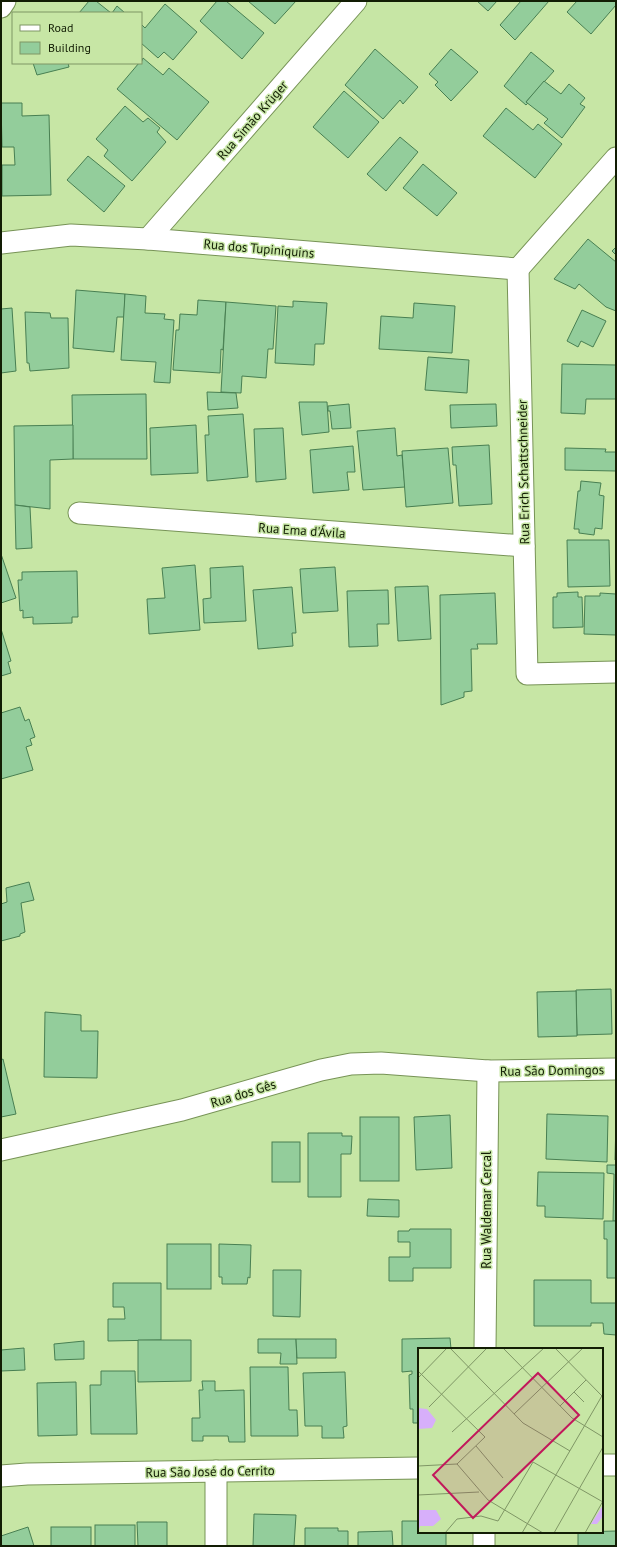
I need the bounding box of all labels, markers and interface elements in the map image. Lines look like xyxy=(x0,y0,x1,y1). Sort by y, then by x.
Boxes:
legend xyxy=(12,12,142,64)
text: Road xyxy=(48,20,73,35)
text: Building xyxy=(48,40,91,55)
street label: Rua Simão Krüger xyxy=(213,77,292,163)
street label: Rua dos Tupiniquins xyxy=(203,235,315,262)
street label: Rua Erich Schattschneider xyxy=(514,399,533,544)
street label: Rua Ema d'Ávila xyxy=(258,519,346,542)
street label: Rua São Domingos xyxy=(500,1061,604,1080)
street label: Rua dos Gês xyxy=(208,1075,278,1111)
street label: Rua Waldemar Cercal xyxy=(478,1151,495,1269)
inset map xyxy=(418,1348,603,1533)
street label: Rua São José do Cerrito xyxy=(145,1462,275,1481)

